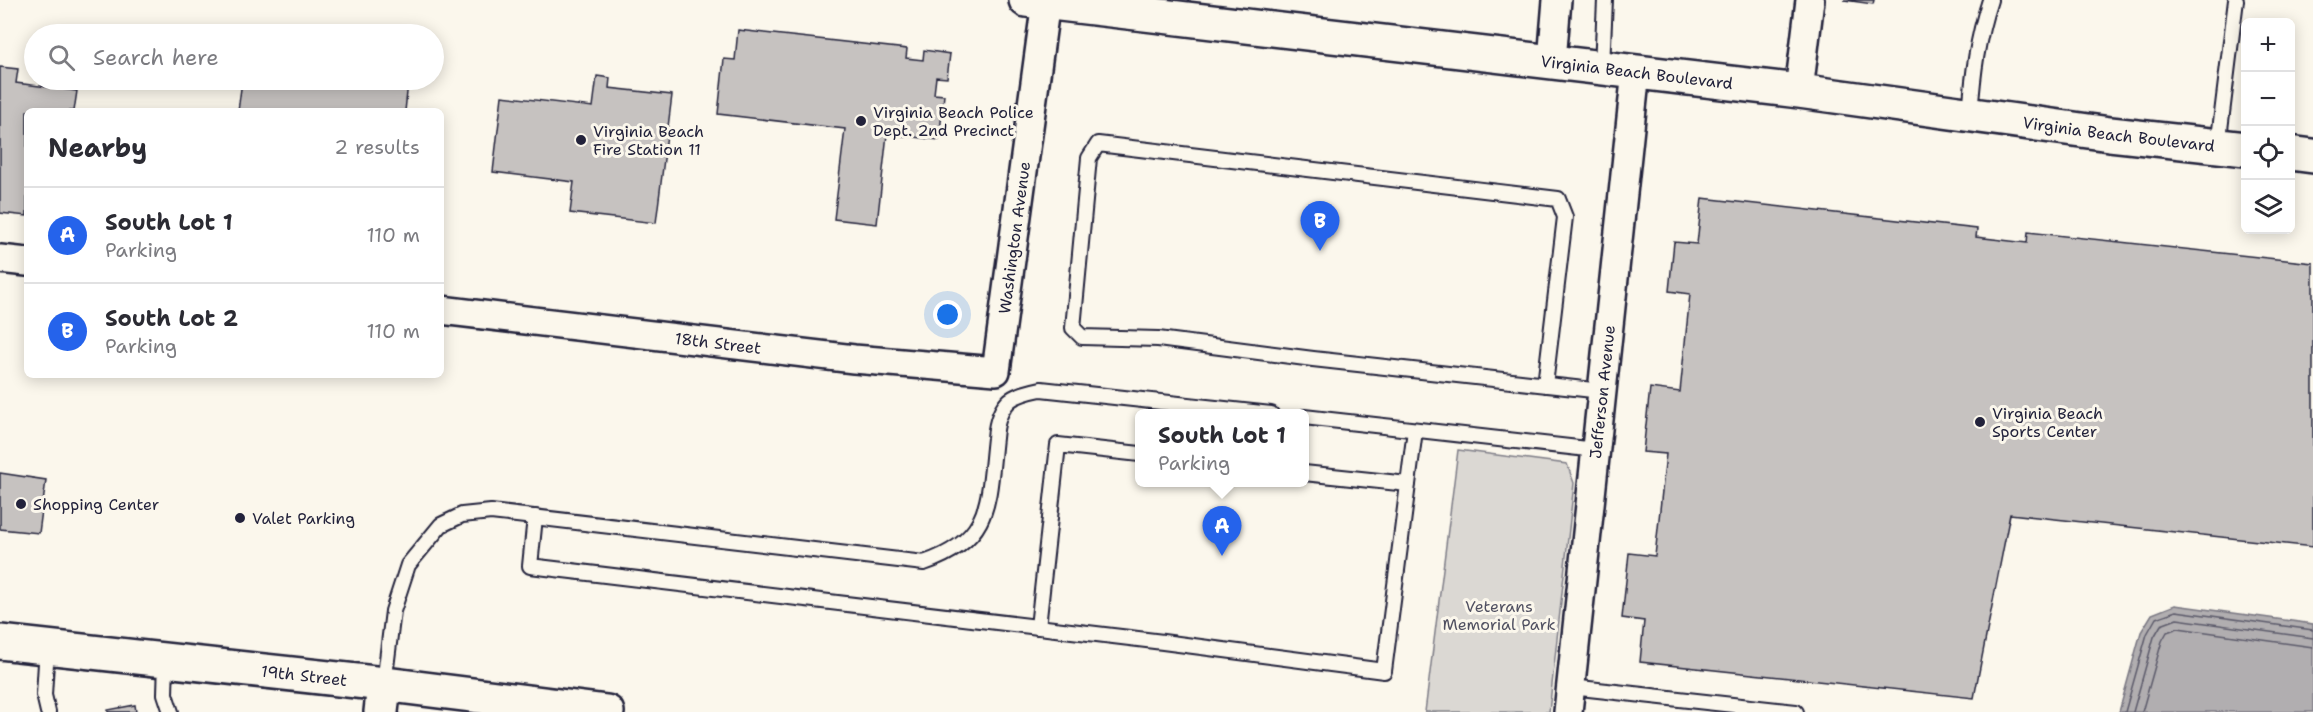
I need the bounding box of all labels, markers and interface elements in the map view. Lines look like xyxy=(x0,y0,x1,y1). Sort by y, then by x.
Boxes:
map controls xyxy=(2241,18,2295,234)
button: + xyxy=(2241,18,2295,72)
search box xyxy=(24,24,444,90)
icon: search xyxy=(45,41,78,74)
text: Search here xyxy=(93,43,219,72)
street label: Virginia Beach Boulevard xyxy=(1539,51,1734,94)
button: − xyxy=(2241,72,2295,126)
place label: Virginia Beach Police Dept. 2nd Precinct xyxy=(873,102,1034,141)
street label: Virginia Beach Boulevard xyxy=(2021,112,2216,156)
marker: Virginia Beach Police Dept. 2nd Precinct xyxy=(854,114,868,128)
place label: Virginia Beach Fire Station 11 xyxy=(593,121,704,160)
button: locate xyxy=(2241,126,2295,180)
text: Nearby xyxy=(48,130,147,165)
marker: Virginia Beach Fire Station 11 xyxy=(574,133,588,147)
text: 2 results xyxy=(334,134,420,160)
street label: Washington Avenue xyxy=(994,160,1035,315)
button: layers xyxy=(2241,180,2295,234)
pin: B xyxy=(1300,202,1340,251)
text: South Lot 1 xyxy=(105,208,233,237)
text: A xyxy=(60,222,75,248)
text: 110 m xyxy=(366,222,420,248)
text: Parking xyxy=(105,237,177,263)
your location xyxy=(933,300,962,329)
text: South Lot 2 xyxy=(105,304,238,333)
text: B xyxy=(61,318,74,344)
text: 110 m xyxy=(366,318,420,344)
street label: Jefferson Avenue xyxy=(1585,324,1620,460)
street label: 18th Street xyxy=(674,328,762,359)
text: Parking xyxy=(105,333,177,359)
place label: Virginia Beach Sports Center xyxy=(1992,403,2103,442)
popup xyxy=(1135,409,1309,487)
marker: Virginia Beach Sports Center xyxy=(1973,415,1987,429)
text: South Lot 1 xyxy=(1158,421,1286,450)
text: Parking xyxy=(1158,450,1230,476)
place label: Shopping Center xyxy=(33,494,159,515)
marker: Shopping Center xyxy=(14,497,28,511)
pin: A xyxy=(1202,506,1242,556)
place label: Valet Parking xyxy=(252,508,355,529)
marker: Valet Parking xyxy=(233,511,247,525)
park label: Veterans Memorial Park xyxy=(1442,596,1556,635)
street label: 19th Street xyxy=(260,661,348,691)

